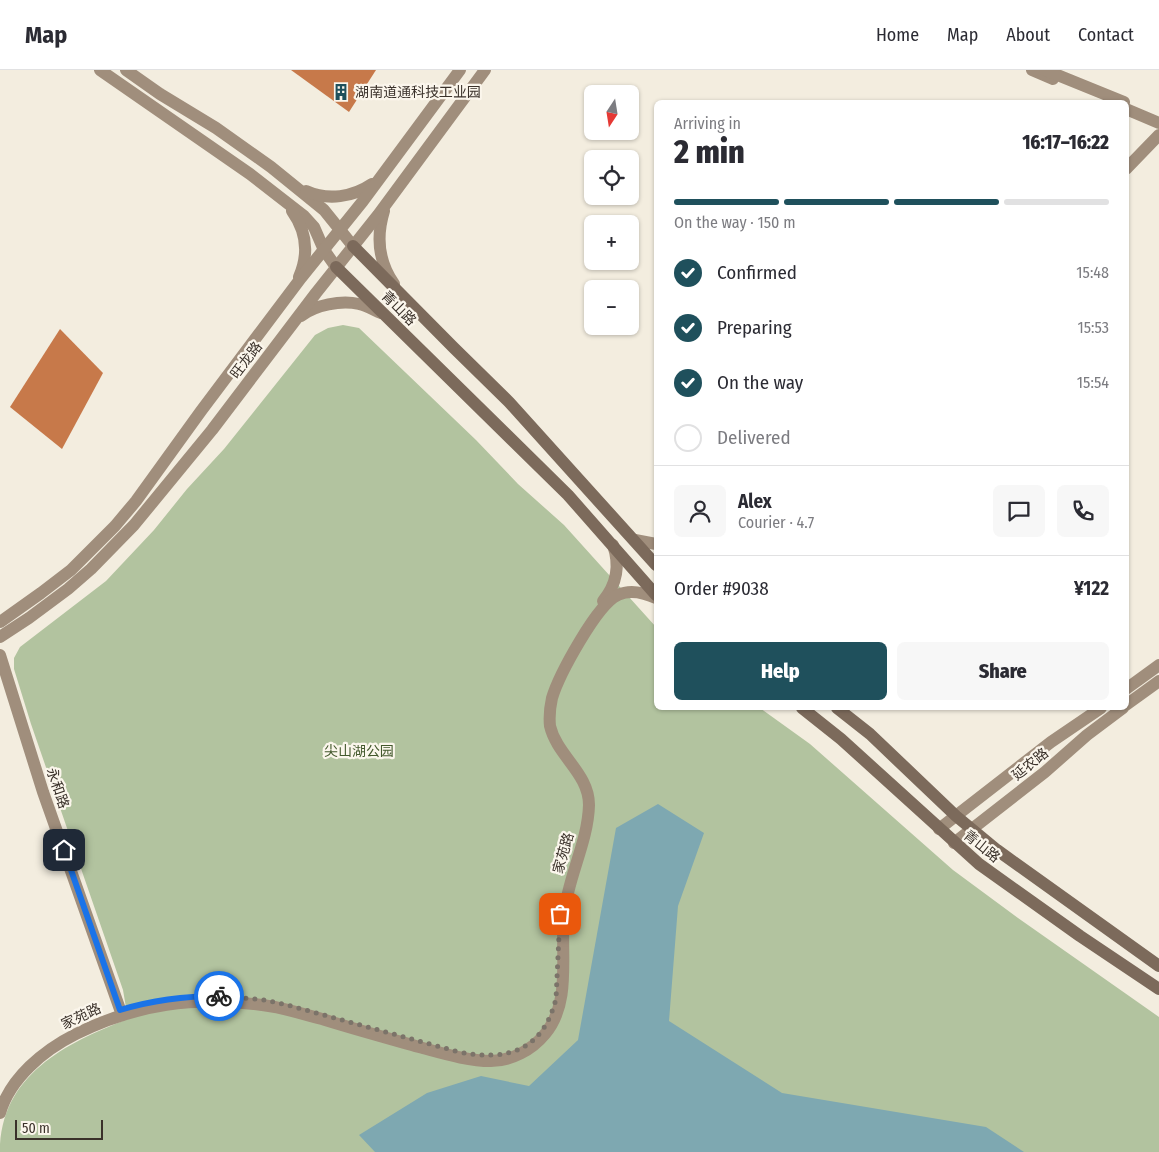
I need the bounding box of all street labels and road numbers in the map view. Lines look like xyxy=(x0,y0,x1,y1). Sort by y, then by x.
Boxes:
street label: 青山路 xyxy=(378,287,420,329)
street label: 旺龙路 xyxy=(227,338,266,382)
street label: 延农路 xyxy=(1009,745,1052,784)
street label: 永和路 xyxy=(43,766,72,811)
street label: 青山路 xyxy=(960,827,1003,866)
street label: 家苑路 xyxy=(550,831,577,876)
street label: 家苑路 xyxy=(59,1000,104,1033)

